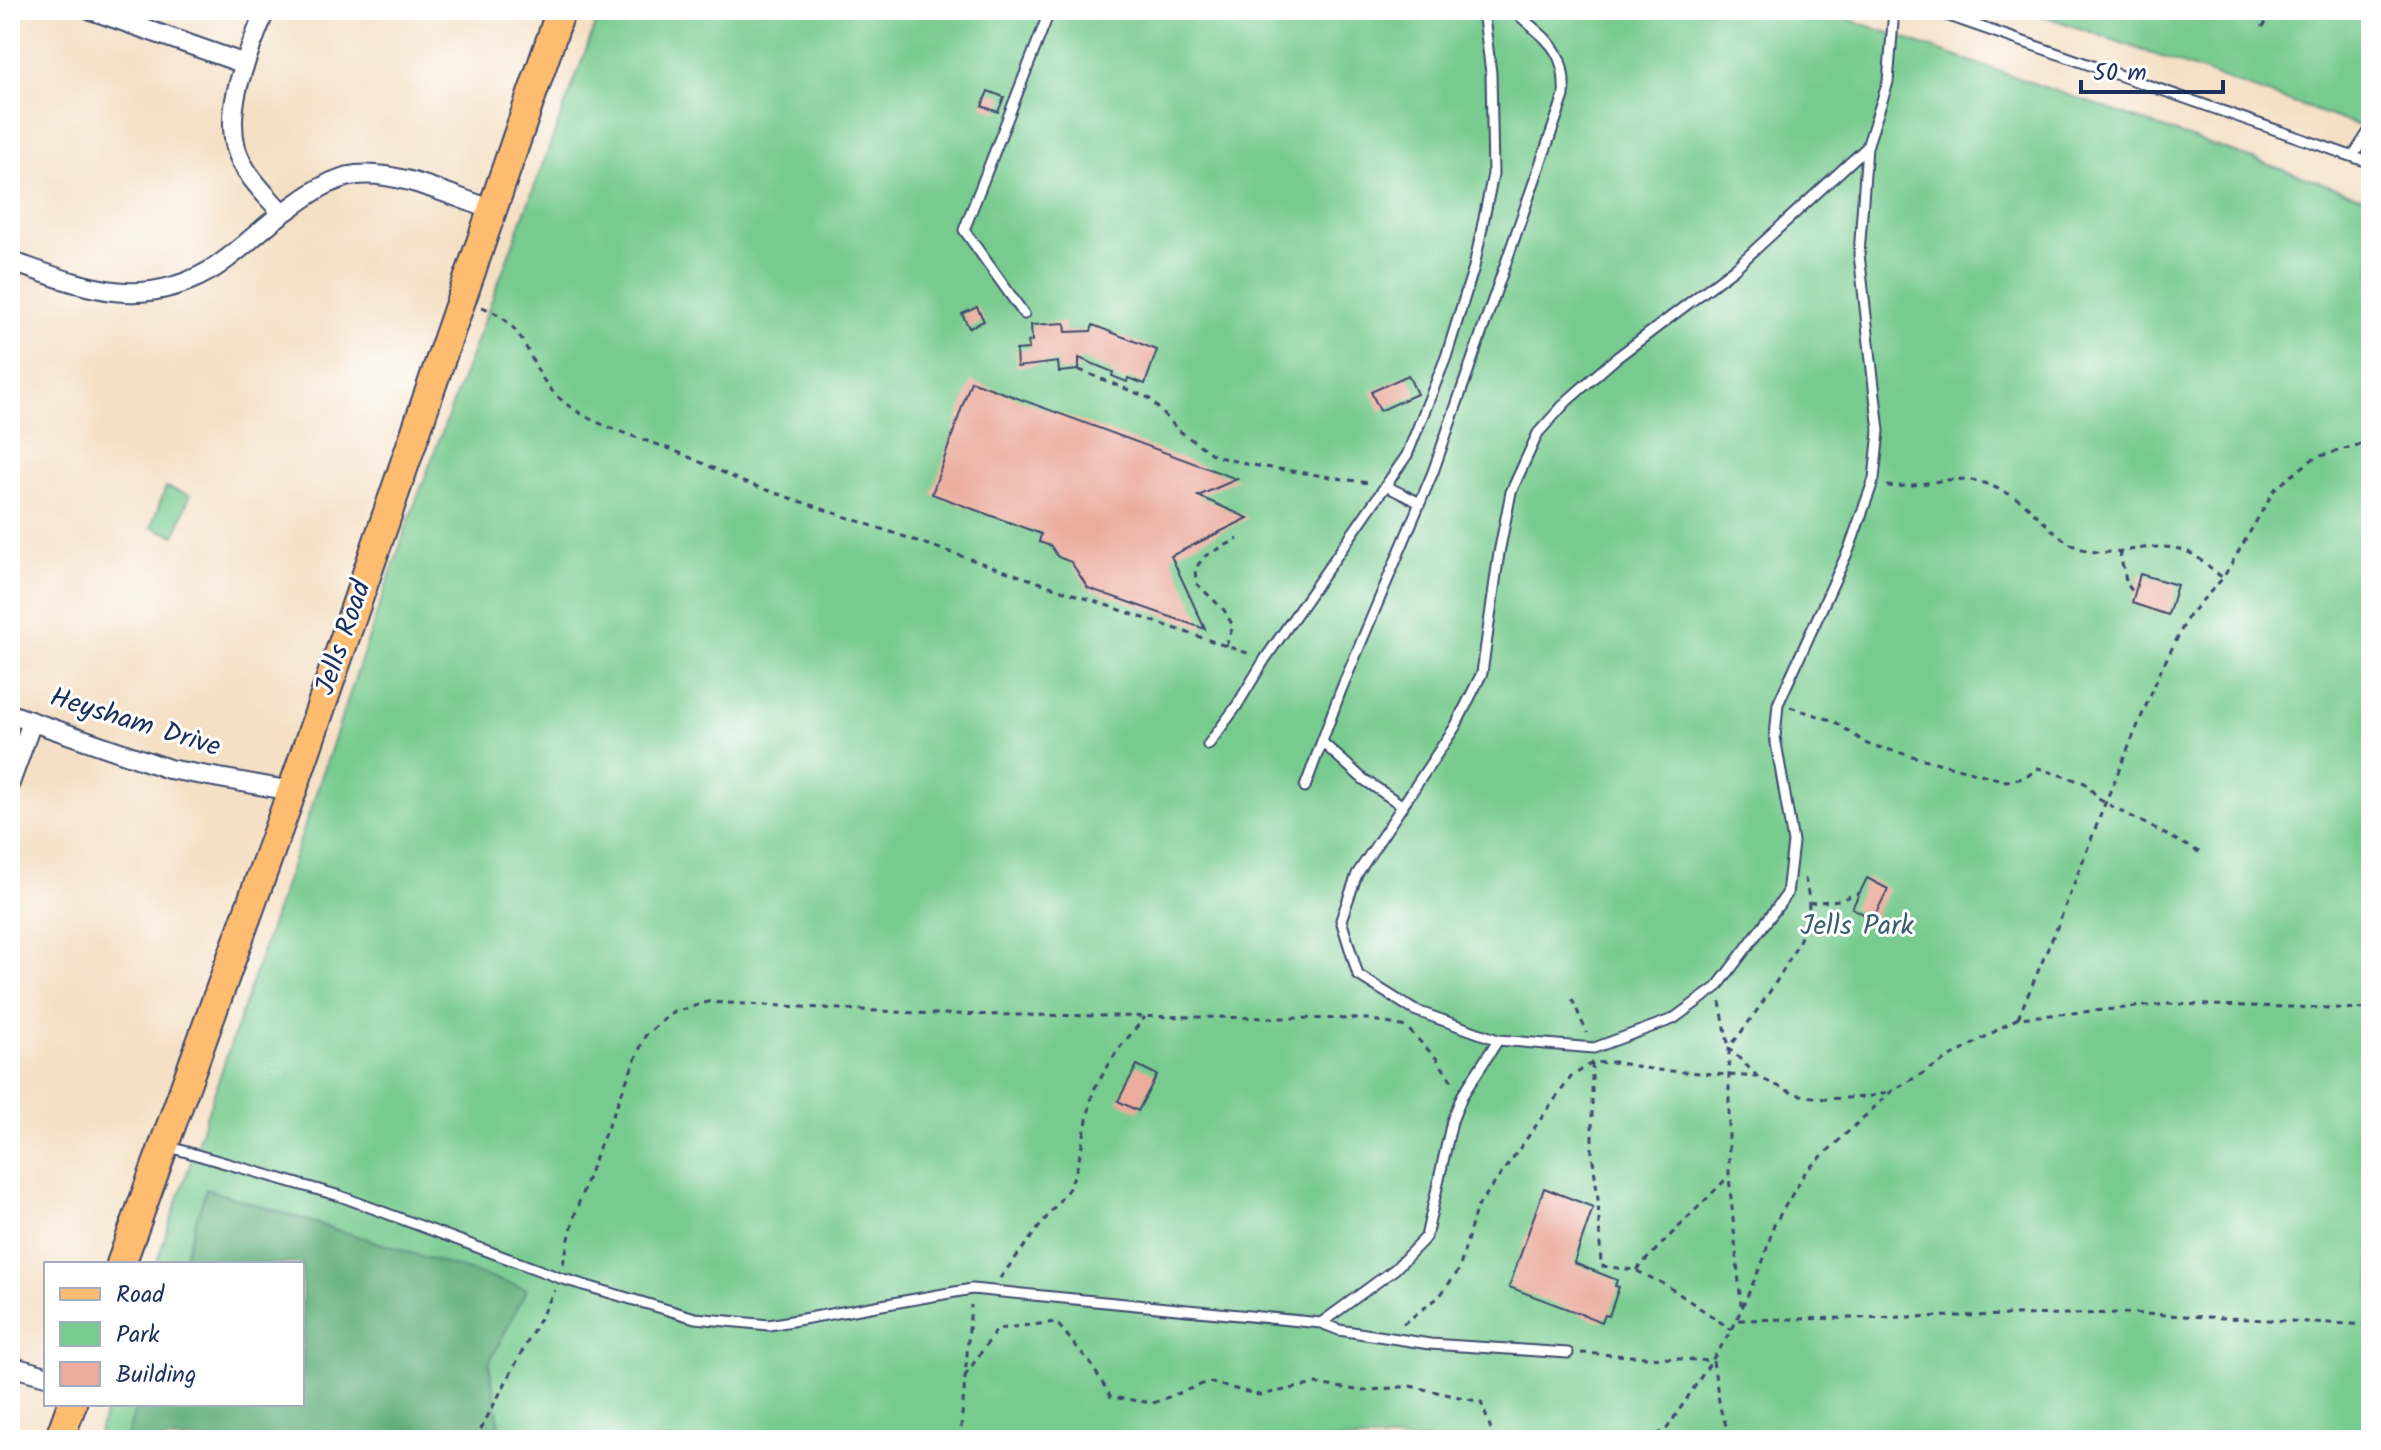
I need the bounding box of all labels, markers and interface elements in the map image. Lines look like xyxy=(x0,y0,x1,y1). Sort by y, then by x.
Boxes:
scale bar xyxy=(2081,44,2223,94)
text: 50 m xyxy=(2093,54,2147,93)
street label: Jells Road xyxy=(303,574,385,701)
street label: Heysham Drive xyxy=(44,676,226,770)
park label: Jells Park xyxy=(1800,904,1915,949)
legend xyxy=(44,1262,304,1406)
text: Road xyxy=(116,1276,165,1315)
text: Park xyxy=(116,1316,160,1355)
text: Building xyxy=(116,1356,196,1395)

